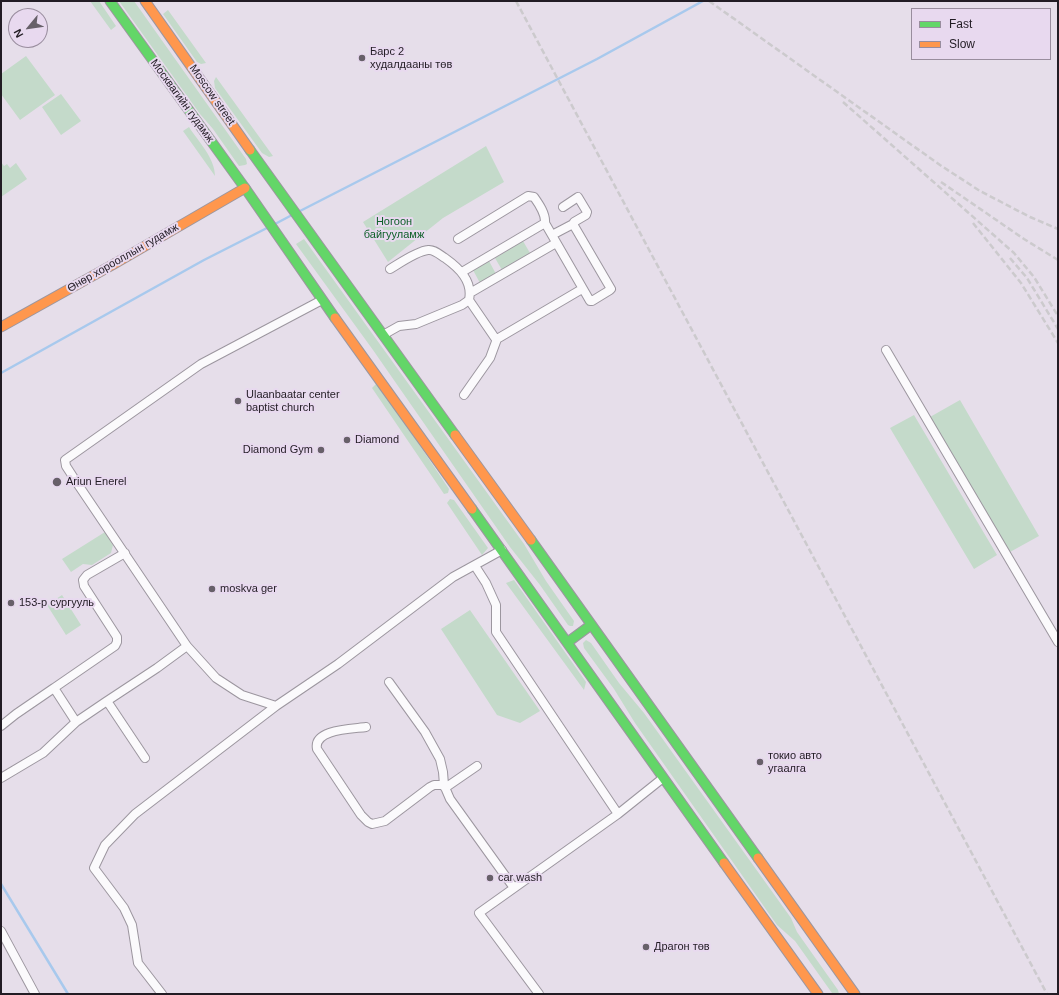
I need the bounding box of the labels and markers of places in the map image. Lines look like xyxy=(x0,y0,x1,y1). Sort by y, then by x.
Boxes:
place label: Барс 2 худалдааны төв xyxy=(370,45,452,71)
marker: Барс 2 худалдааны төв xyxy=(357,53,367,63)
place label: Ulaanbaatar center baptist church xyxy=(246,388,340,414)
marker: Ulaanbaatar center baptist church xyxy=(233,396,243,406)
place label: Diamond xyxy=(355,433,399,447)
marker: Diamond xyxy=(342,435,352,445)
place label: Diamond Gym xyxy=(243,443,313,457)
marker: Diamond Gym xyxy=(316,445,326,455)
place label: Ariun Enerel xyxy=(66,475,127,489)
marker: Ariun Enerel xyxy=(51,476,63,488)
place label: moskva ger xyxy=(220,582,277,596)
marker: moskva ger xyxy=(207,584,217,594)
place label: 153-р сургууль xyxy=(19,596,94,610)
marker: 153-р сургууль xyxy=(6,598,16,608)
place label: токио авто угаалга xyxy=(768,749,822,775)
marker: токио авто угаалга xyxy=(755,757,765,767)
place label: car wash xyxy=(498,871,542,885)
marker: car wash xyxy=(485,873,495,883)
place label: Драгон төв xyxy=(654,940,710,954)
marker: Драгон төв xyxy=(641,942,651,952)

